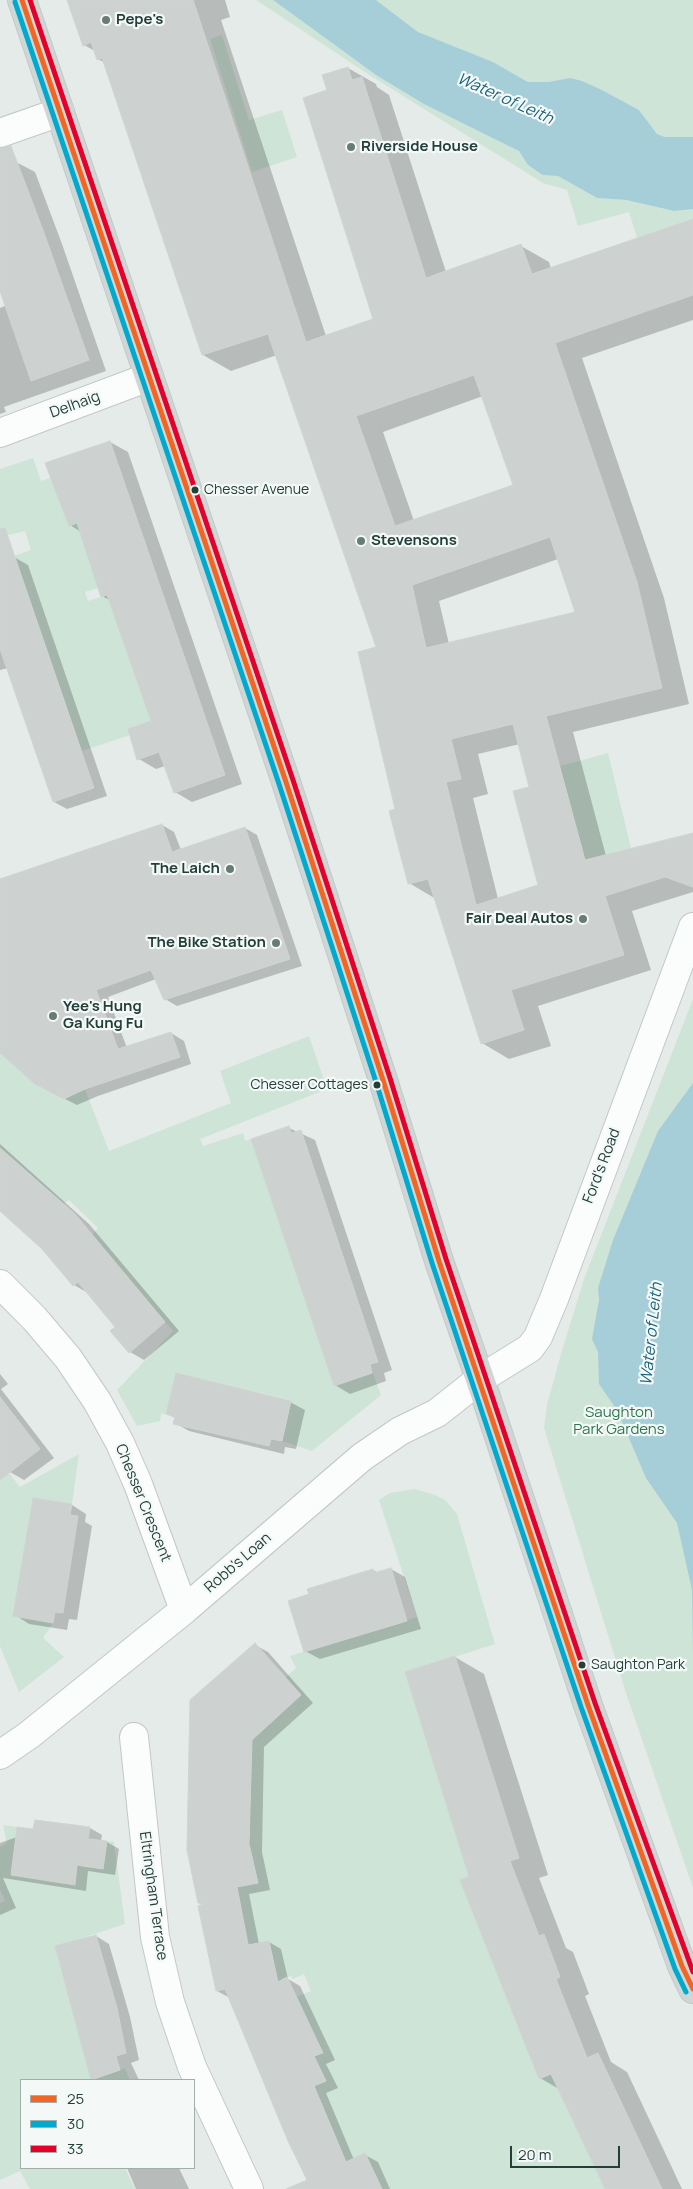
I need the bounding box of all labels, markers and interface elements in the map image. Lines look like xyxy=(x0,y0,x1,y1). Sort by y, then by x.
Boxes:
place label: Pepe's xyxy=(116,11,163,29)
marker: Pepe's xyxy=(100,14,112,26)
water label: Water of Leith xyxy=(454,69,556,129)
place label: Riverside House xyxy=(361,138,478,156)
marker: Riverside House xyxy=(345,141,357,153)
street label: Delhaig xyxy=(48,388,102,422)
place label: Chesser Avenue xyxy=(204,482,309,498)
marker: Chesser Avenue xyxy=(190,485,200,495)
place label: Stevensons xyxy=(371,532,457,550)
marker: Stevensons xyxy=(355,535,367,547)
place label: The Laich xyxy=(151,860,220,878)
marker: The Laich xyxy=(224,863,236,875)
place label: Fair Deal Autos xyxy=(466,910,573,928)
marker: Fair Deal Autos xyxy=(577,913,589,925)
place label: The Bike Station xyxy=(148,934,266,952)
marker: The Bike Station xyxy=(270,937,282,949)
place label: Yee's Hung Ga Kung Fu xyxy=(63,998,143,1033)
marker: Yee's Hung Ga Kung Fu xyxy=(47,1010,59,1022)
place label: Chesser Cottages xyxy=(250,1077,368,1093)
marker: Chesser Cottages xyxy=(372,1080,382,1090)
street label: Ford's Road xyxy=(579,1126,625,1206)
water label: Water of Leith xyxy=(637,1282,667,1386)
park label: Saughton Park Gardens xyxy=(573,1404,665,1439)
street label: Chesser Crescent xyxy=(111,1441,175,1565)
street label: Robb's Loan xyxy=(201,1529,275,1597)
place label: Saughton Park xyxy=(591,1657,685,1673)
marker: Saughton Park xyxy=(577,1660,587,1670)
street label: Eltringham Terrace xyxy=(135,1830,171,1962)
legend xyxy=(20,2079,195,2169)
text: 25 xyxy=(67,2088,84,2109)
text: 30 xyxy=(67,2113,84,2134)
scale bar xyxy=(513,2136,623,2168)
text: 33 xyxy=(67,2138,84,2159)
text: 20 m xyxy=(518,2144,551,2165)

